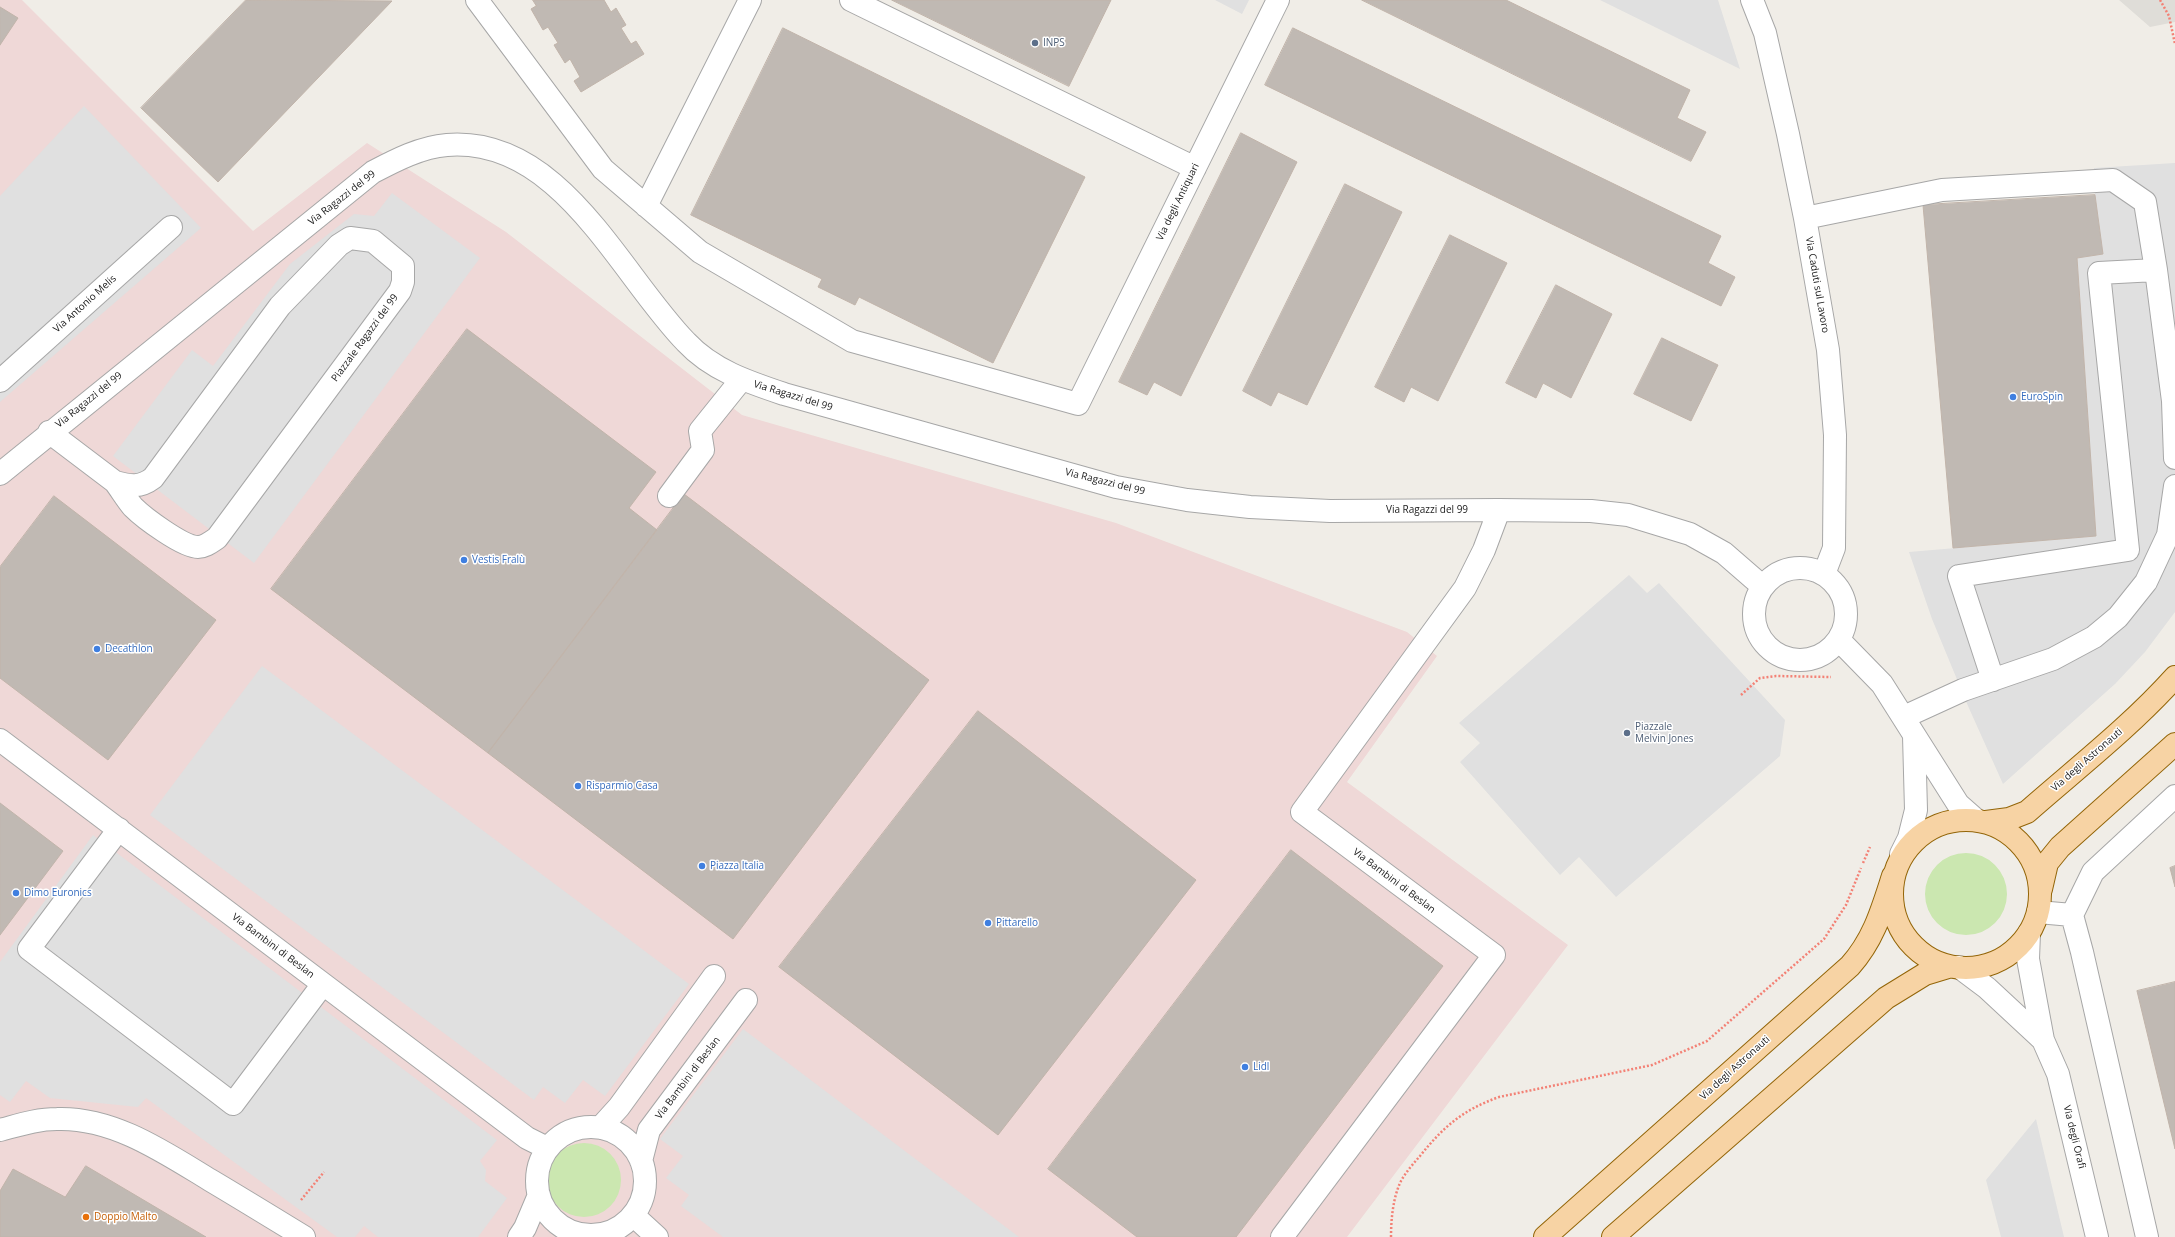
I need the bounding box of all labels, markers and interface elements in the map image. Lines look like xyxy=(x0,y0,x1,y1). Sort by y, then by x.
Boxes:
place label: INPS xyxy=(1043,37,1065,49)
marker: INPS xyxy=(1030,38,1040,48)
street label: Via degli Antiquari xyxy=(1154,161,1202,243)
street label: Via Ragazzi del 99 xyxy=(306,168,378,228)
street label: Via Caduti sul Lavoro xyxy=(1803,236,1831,334)
street label: Via Antonio Melis xyxy=(51,273,119,335)
street label: Piazzale Ragazzi del 99 xyxy=(329,292,401,384)
street label: Via Ragazzi del 99 xyxy=(53,369,125,431)
street label: Via Ragazzi del 99 xyxy=(752,378,834,414)
place label: EuroSpin xyxy=(2021,391,2063,403)
marker: EuroSpin xyxy=(2008,392,2018,402)
street label: Via Ragazzi del 99 xyxy=(1064,466,1146,498)
street label: Via Ragazzi del 99 xyxy=(1386,504,1468,516)
place label: Vestis Fralù xyxy=(472,554,525,566)
marker: Vestis Fralù xyxy=(459,555,469,565)
place label: Decathlon xyxy=(105,643,153,655)
marker: Decathlon xyxy=(92,644,102,654)
place label: Piazzale Melvin Jones xyxy=(1635,721,1694,744)
street label: Via degli Astronauti xyxy=(2049,726,2125,794)
marker: Piazzale Melvin Jones xyxy=(1622,728,1632,738)
place label: Risparmio Casa xyxy=(586,780,658,792)
marker: Risparmio Casa xyxy=(573,781,583,791)
street label: Via Bambini di Beslan xyxy=(1350,846,1438,916)
place label: Piazza Italia xyxy=(710,860,764,872)
marker: Piazza Italia xyxy=(697,861,707,871)
place label: Dimo Euronics xyxy=(24,887,92,899)
marker: Dimo Euronics xyxy=(11,888,21,898)
street label: Via Bambini di Beslan xyxy=(229,911,317,981)
place label: Pittarello xyxy=(996,917,1038,929)
marker: Pittarello xyxy=(983,918,993,928)
street label: Via degli Astronauti xyxy=(1698,1033,1772,1103)
street label: Via Bambini di Beslan xyxy=(653,1034,723,1122)
place label: Lidl xyxy=(1253,1061,1269,1073)
marker: Lidl xyxy=(1240,1062,1250,1072)
street label: Via degli Orafi xyxy=(2060,1104,2088,1170)
place label: Doppio Malto xyxy=(94,1211,157,1223)
marker: Doppio Malto xyxy=(81,1212,91,1222)

